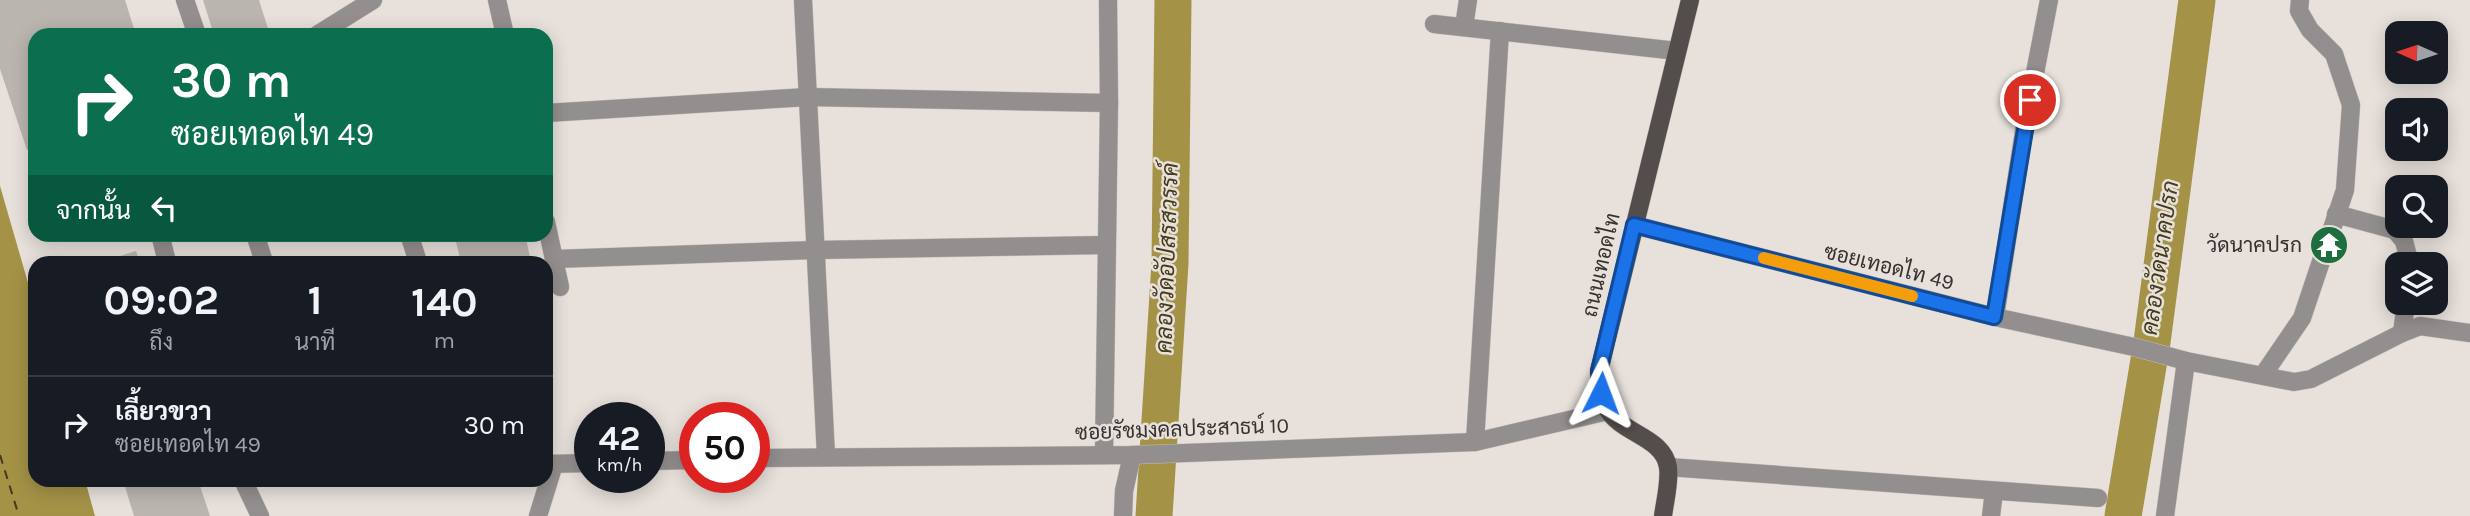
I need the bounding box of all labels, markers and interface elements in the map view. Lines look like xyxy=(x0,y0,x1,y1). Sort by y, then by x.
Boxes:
north arrow xyxy=(2385,21,2448,84)
map controls xyxy=(2385,21,2448,315)
text: 30 m xyxy=(171,52,291,109)
icon: right xyxy=(56,56,147,147)
pin xyxy=(2000,70,2060,130)
icon: arrive xyxy=(2011,81,2049,119)
button: sound xyxy=(2385,98,2448,161)
text: ซอยเทอดไท 49 xyxy=(171,116,374,153)
water label: คลองวัดอัปสรสวรรค์ xyxy=(1147,159,1184,354)
button: search xyxy=(2385,175,2448,238)
water label: คลองวัดนาคปรก xyxy=(2135,179,2184,337)
icon: left xyxy=(145,189,183,227)
text: จากนั้น xyxy=(56,195,131,226)
street label: ถนนเทอดไท xyxy=(1576,210,1625,319)
temple icon: วัดนาคปรก xyxy=(2308,224,2350,266)
place label: วัดนาคปรก xyxy=(2207,233,2302,257)
street label: ซอยเทอดไท 49 xyxy=(1821,238,1957,295)
button: layers xyxy=(2385,252,2448,315)
text: 09:02 xyxy=(104,275,219,325)
text: 1 xyxy=(307,275,322,325)
text: 140 xyxy=(411,277,477,327)
text: m xyxy=(433,327,455,354)
text: ถึง xyxy=(149,329,173,356)
text: นาที xyxy=(295,329,335,356)
position arrow xyxy=(1564,356,1638,430)
text: เลี้ยวขวา xyxy=(115,396,212,427)
speed limit sign: 50 xyxy=(679,402,770,493)
icon: right xyxy=(56,406,94,444)
text: 30 m xyxy=(464,410,525,441)
street label: ซอยรัชมงคลประสาธน์ 10 xyxy=(1075,411,1289,445)
text: 42 xyxy=(599,418,641,459)
text: ซอยเทอดไท 49 xyxy=(115,431,261,458)
text: km/h xyxy=(597,454,642,476)

